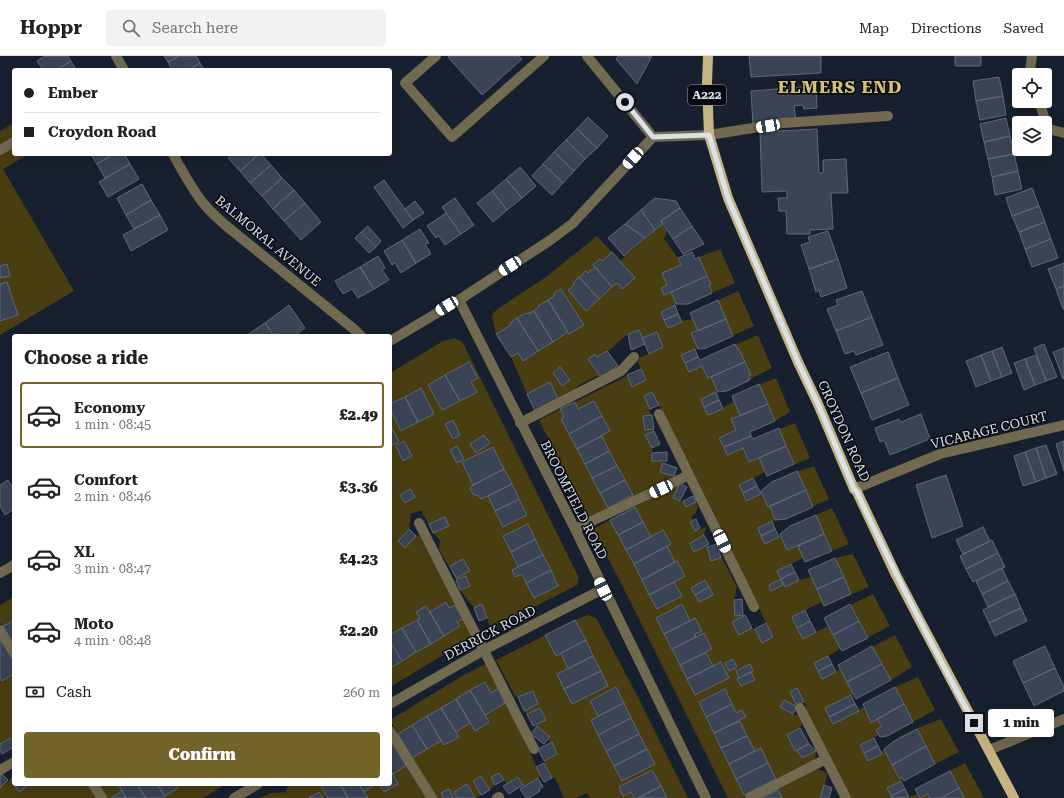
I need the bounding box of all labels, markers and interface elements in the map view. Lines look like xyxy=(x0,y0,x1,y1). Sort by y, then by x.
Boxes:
search box xyxy=(106,10,386,46)
text: Hoppr xyxy=(20,16,82,39)
icon: search xyxy=(120,17,142,39)
text: Search here xyxy=(152,19,238,37)
text: Map xyxy=(859,20,889,36)
text: Directions xyxy=(911,20,981,36)
text: Saved xyxy=(1003,20,1044,36)
map controls xyxy=(1012,68,1052,156)
button: locate xyxy=(1012,68,1052,108)
district label: ELMERS END xyxy=(778,77,902,97)
text: Ember xyxy=(48,84,98,102)
road number: A222 xyxy=(688,85,726,105)
route start xyxy=(616,93,634,111)
button: layers xyxy=(1012,116,1052,156)
car xyxy=(755,118,781,134)
text: Croydon Road xyxy=(48,123,156,141)
car xyxy=(621,145,645,171)
street label: BALMORAL AVENUE xyxy=(212,192,324,290)
car xyxy=(497,254,523,278)
car xyxy=(434,295,460,317)
text: Choose a ride xyxy=(24,347,148,368)
street label: CROYDON ROAD xyxy=(815,378,873,484)
icon: car xyxy=(26,397,62,433)
text: Economy xyxy=(74,399,145,417)
text: £2.49 xyxy=(339,406,378,424)
street label: VICARAGE COURT xyxy=(929,408,1049,452)
text: 1 min · 08:45 xyxy=(74,417,151,432)
street label: BROOMFIELD ROAD xyxy=(538,438,610,562)
icon: car xyxy=(26,469,62,505)
text: Comfort xyxy=(74,471,138,489)
text: £3.36 xyxy=(339,478,378,496)
car xyxy=(648,478,674,500)
text: 2 min · 08:46 xyxy=(74,489,151,504)
car xyxy=(711,528,733,554)
icon: car xyxy=(26,541,62,577)
text: XL xyxy=(74,543,95,561)
text: £4.23 xyxy=(339,550,378,568)
text: 3 min · 08:47 xyxy=(74,561,151,576)
car xyxy=(592,576,614,602)
street label: DERRICK ROAD xyxy=(442,603,538,663)
icon: car xyxy=(26,613,62,649)
text: Moto xyxy=(74,615,114,633)
text: £2.20 xyxy=(339,622,378,640)
text: 4 min · 08:48 xyxy=(74,633,151,648)
icon: cash xyxy=(24,681,46,703)
text: Cash xyxy=(56,683,92,701)
text: 260 m xyxy=(343,685,380,700)
callout: 1 min xyxy=(988,709,1054,737)
route end xyxy=(965,714,983,732)
text: 1 min xyxy=(1003,715,1039,730)
button: Confirm xyxy=(24,732,380,778)

